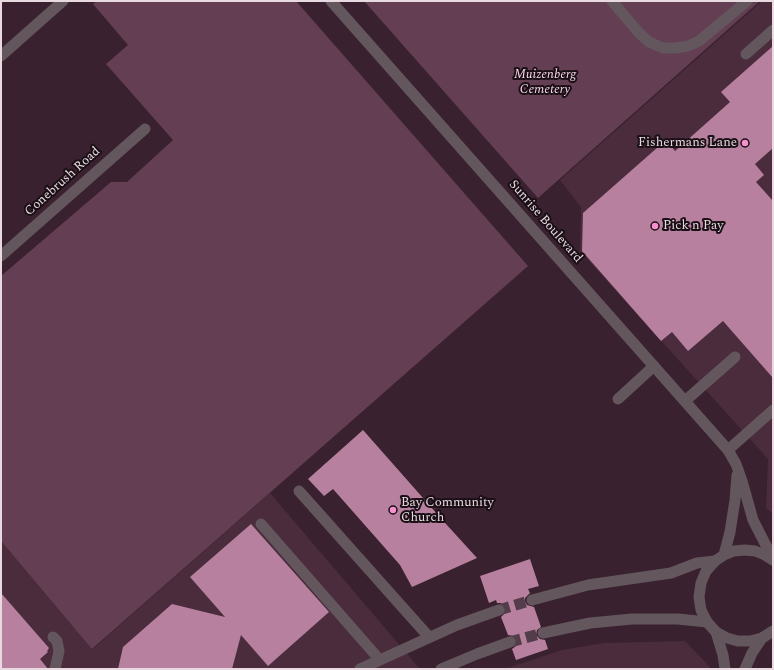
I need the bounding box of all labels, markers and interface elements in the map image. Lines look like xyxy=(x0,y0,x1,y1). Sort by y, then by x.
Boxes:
park label: Muizenberg Cemetery xyxy=(514,67,576,98)
place label: Fishermans Lane xyxy=(638,135,737,151)
marker: Fishermans Lane xyxy=(740,138,750,148)
street label: Conebrush Road xyxy=(22,144,104,220)
street label: Sunrise Boulevard xyxy=(505,178,585,266)
place label: Pick n Pay xyxy=(663,218,723,234)
marker: Pick n Pay xyxy=(650,221,660,231)
place label: Bay Community Church xyxy=(401,495,494,526)
marker: Bay Community Church xyxy=(388,505,398,515)

